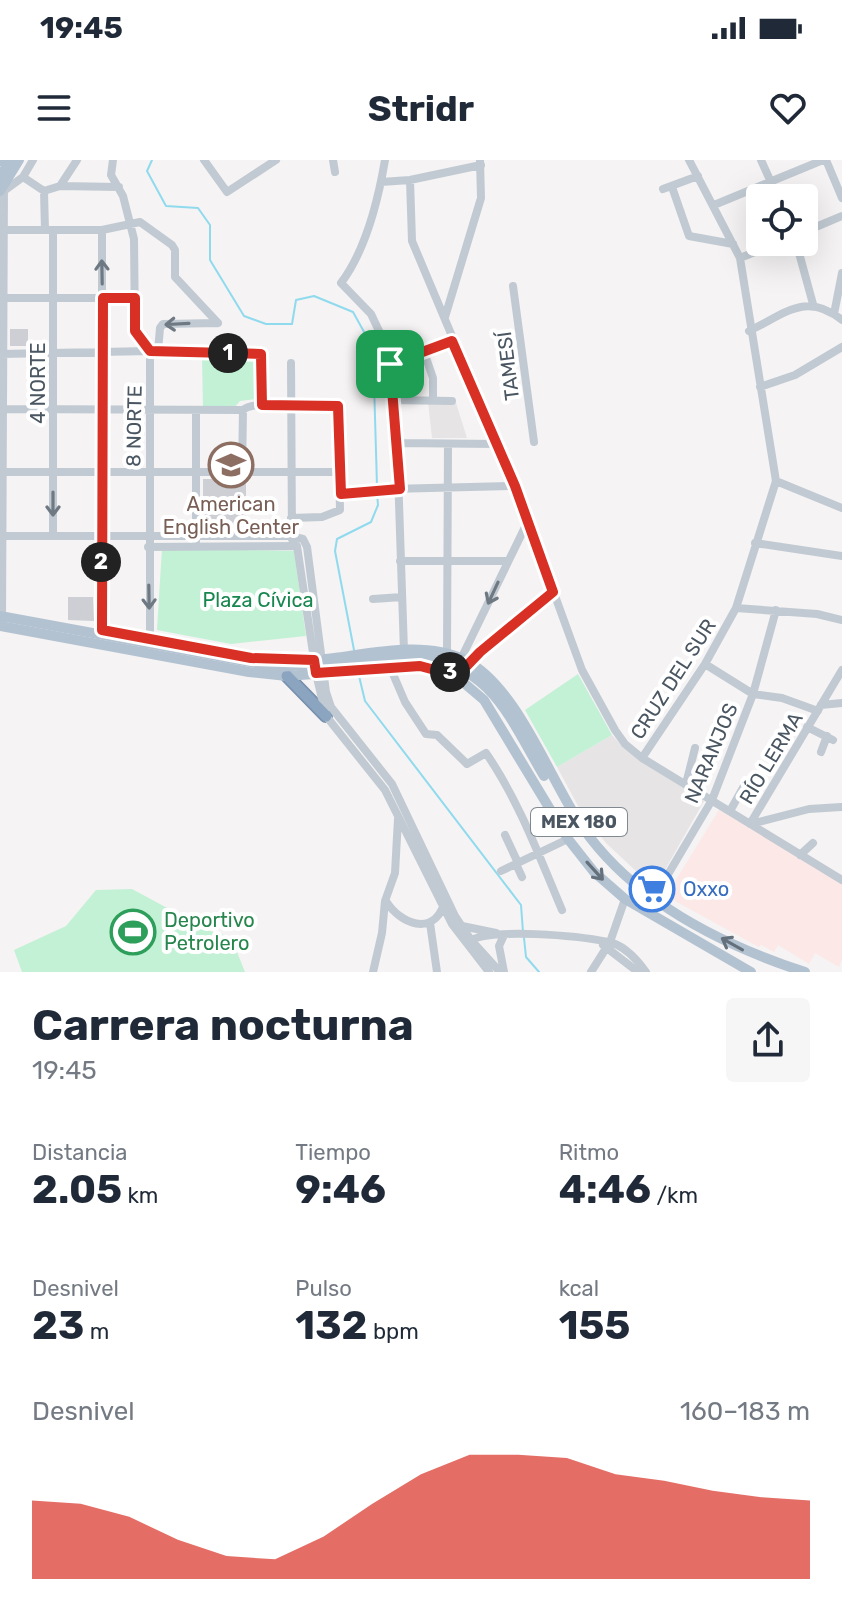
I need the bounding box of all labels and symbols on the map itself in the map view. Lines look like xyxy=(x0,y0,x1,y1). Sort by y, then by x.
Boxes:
one-way arrow xyxy=(95,259,110,286)
one-way arrow xyxy=(164,317,191,332)
street label: TAMESÍ xyxy=(492,329,524,402)
pin xyxy=(356,330,424,398)
pin: 1 xyxy=(208,333,248,373)
street label: 4 NORTE xyxy=(26,342,50,424)
street label: 8 NORTE xyxy=(121,385,147,467)
school or university icon: American English Center xyxy=(207,441,255,489)
one-way arrow xyxy=(45,490,61,517)
place label: American English Center xyxy=(163,492,300,539)
pin: 2 xyxy=(81,542,121,582)
one-way arrow xyxy=(485,581,500,605)
one-way arrow xyxy=(141,583,157,610)
park label: Plaza Cívica xyxy=(202,588,314,612)
street label: CRUZ DEL SUR xyxy=(625,614,721,744)
pin: 3 xyxy=(430,652,470,692)
street label: NARANJOS xyxy=(679,699,743,807)
street label: RÍO LERMA xyxy=(734,708,808,808)
road number: MEX 180 xyxy=(531,808,627,836)
one-way arrow xyxy=(585,860,603,880)
supermarket icon: Oxxo xyxy=(628,865,676,913)
place label: Oxxo xyxy=(683,877,729,901)
sports icon: Deportivo Petrolero xyxy=(109,908,157,956)
place label: Deportivo Petrolero xyxy=(164,908,255,955)
one-way arrow xyxy=(721,935,745,951)

